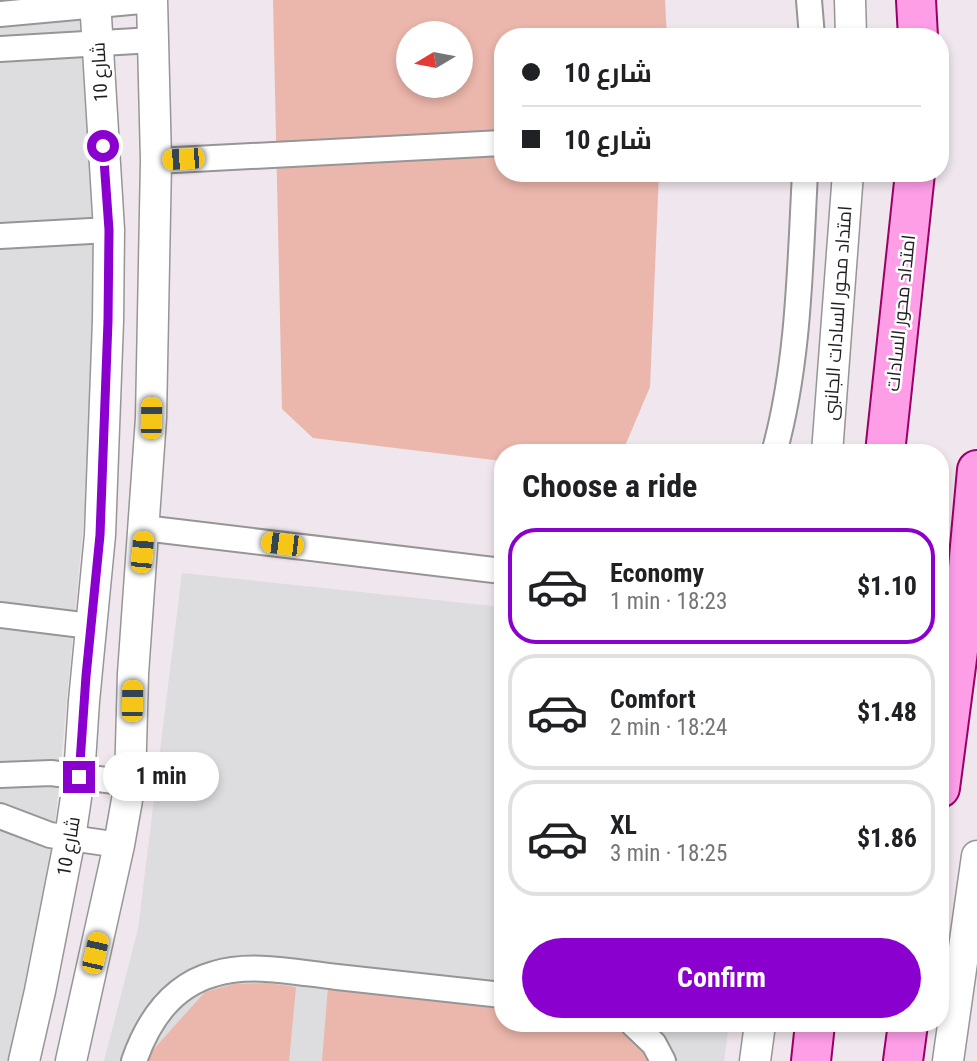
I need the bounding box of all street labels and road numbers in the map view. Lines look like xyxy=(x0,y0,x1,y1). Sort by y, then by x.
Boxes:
street label: شارع 10 xyxy=(86,41,115,103)
street label: امتداد محور السادات الجانبى xyxy=(819,205,856,421)
street label: امتداد محور السادات xyxy=(881,234,920,392)
street label: شارع 10 xyxy=(52,815,87,878)

